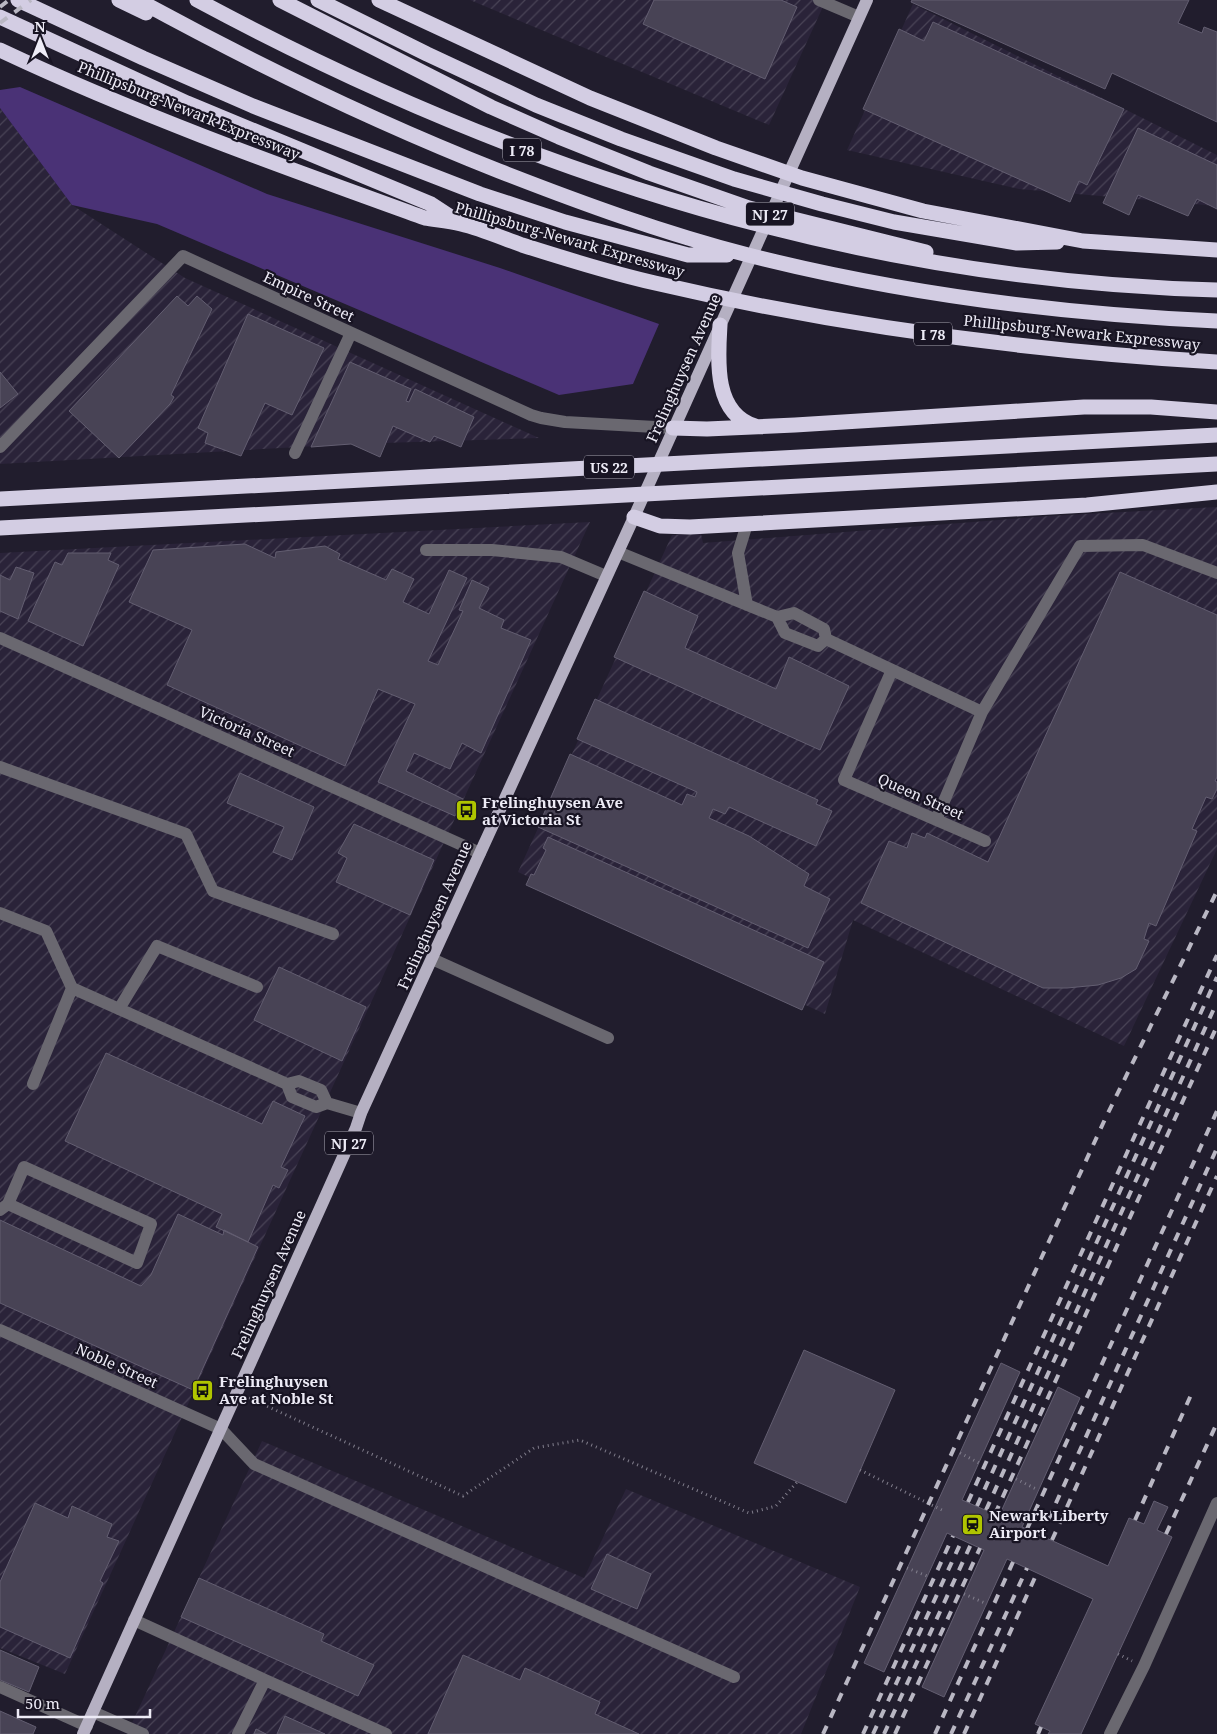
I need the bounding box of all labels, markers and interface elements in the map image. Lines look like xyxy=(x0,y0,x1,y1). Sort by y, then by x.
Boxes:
north arrow xyxy=(15,15,65,65)
text: N xyxy=(34,17,46,36)
street label: Phillipsburg-Newark Expressway xyxy=(75,56,304,164)
road number: I 78 xyxy=(503,138,541,162)
street label: Phillipsburg-Newark Expressway xyxy=(453,197,688,282)
road number: NJ 27 xyxy=(746,202,794,225)
street label: Empire Street xyxy=(260,266,358,326)
street label: Frelinghuysen Avenue xyxy=(641,291,725,445)
street label: Phillipsburg-Newark Expressway xyxy=(963,310,1202,354)
road number: I 78 xyxy=(914,322,952,346)
road number: US 22 xyxy=(584,456,634,478)
street label: Victoria Street xyxy=(196,701,298,761)
street label: Queen Street xyxy=(875,768,967,824)
place label: Frelinghuysen Ave at Victoria St xyxy=(482,792,623,829)
bus stop icon: Frelinghuysen Ave at Victoria St xyxy=(454,799,478,823)
street label: Frelinghuysen Avenue xyxy=(392,838,476,992)
road number: NJ 27 xyxy=(325,1132,373,1154)
street label: Frelinghuysen Avenue xyxy=(226,1207,310,1361)
street label: Noble Street xyxy=(73,1338,161,1392)
place label: Frelinghuysen Ave at Noble St xyxy=(219,1371,333,1408)
bus stop icon: Frelinghuysen Ave at Noble St xyxy=(191,1378,215,1402)
place label: Newark Liberty Airport xyxy=(989,1505,1109,1542)
station icon: Newark Liberty Airport xyxy=(961,1512,985,1536)
scale bar xyxy=(18,1686,150,1718)
text: 50 m xyxy=(25,1693,60,1713)

